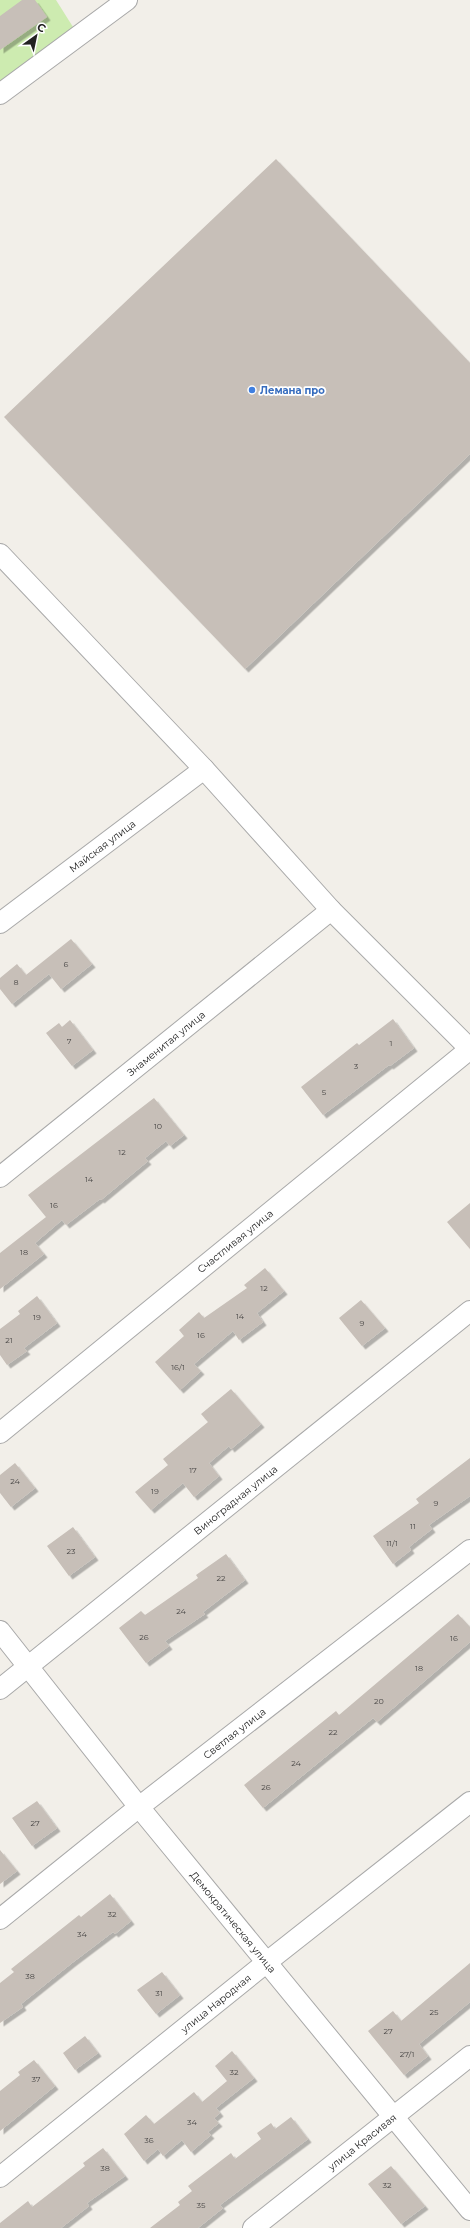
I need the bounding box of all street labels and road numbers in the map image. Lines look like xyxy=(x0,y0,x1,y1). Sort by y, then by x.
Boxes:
street label: Майская улица xyxy=(67,817,138,875)
street label: Знаменитая улица xyxy=(124,1008,208,1079)
street label: Счастливая улица xyxy=(195,1207,276,1276)
street label: Виноградная улица xyxy=(191,1462,280,1538)
street label: Светлая улица xyxy=(201,1705,268,1762)
street label: Демократическая улица xyxy=(187,1869,279,1976)
street label: улица Народная xyxy=(178,1972,254,2036)
street label: улица Красивая xyxy=(325,2111,399,2174)

